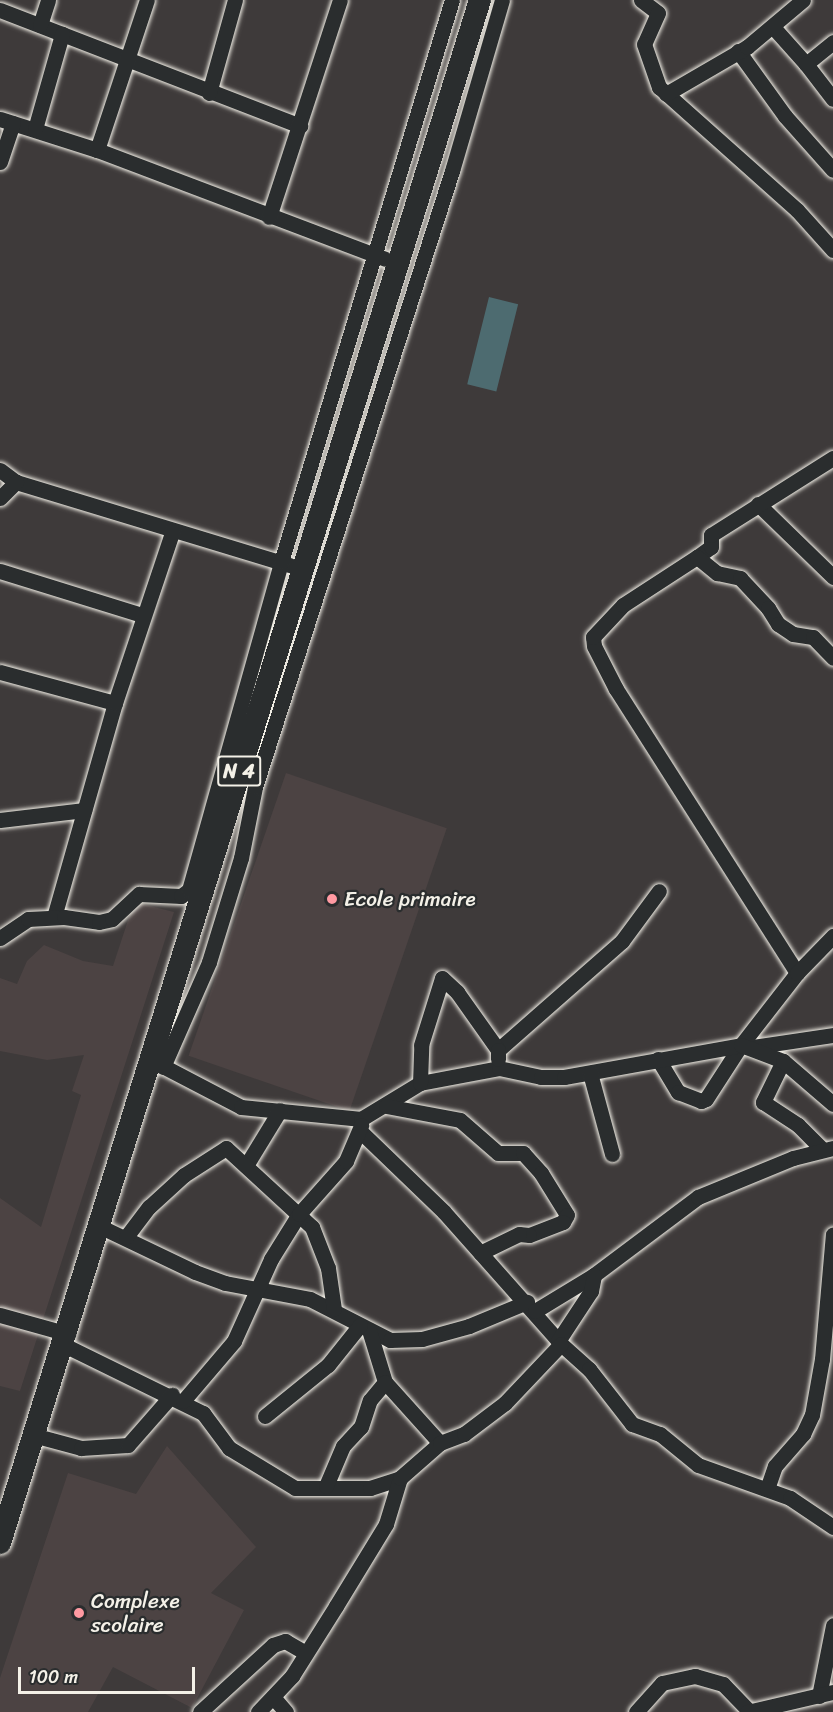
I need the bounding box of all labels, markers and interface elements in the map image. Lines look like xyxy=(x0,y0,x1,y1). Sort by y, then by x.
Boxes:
road number: N 4 xyxy=(216,754,262,788)
place label: Ecole primaire xyxy=(344,886,476,912)
marker: Ecole primaire xyxy=(325,892,339,906)
place label: Complexe scolaire xyxy=(91,1588,180,1638)
marker: Complexe scolaire xyxy=(72,1606,86,1620)
scale bar xyxy=(21,1655,198,1693)
text: 100 m xyxy=(29,1661,78,1693)

